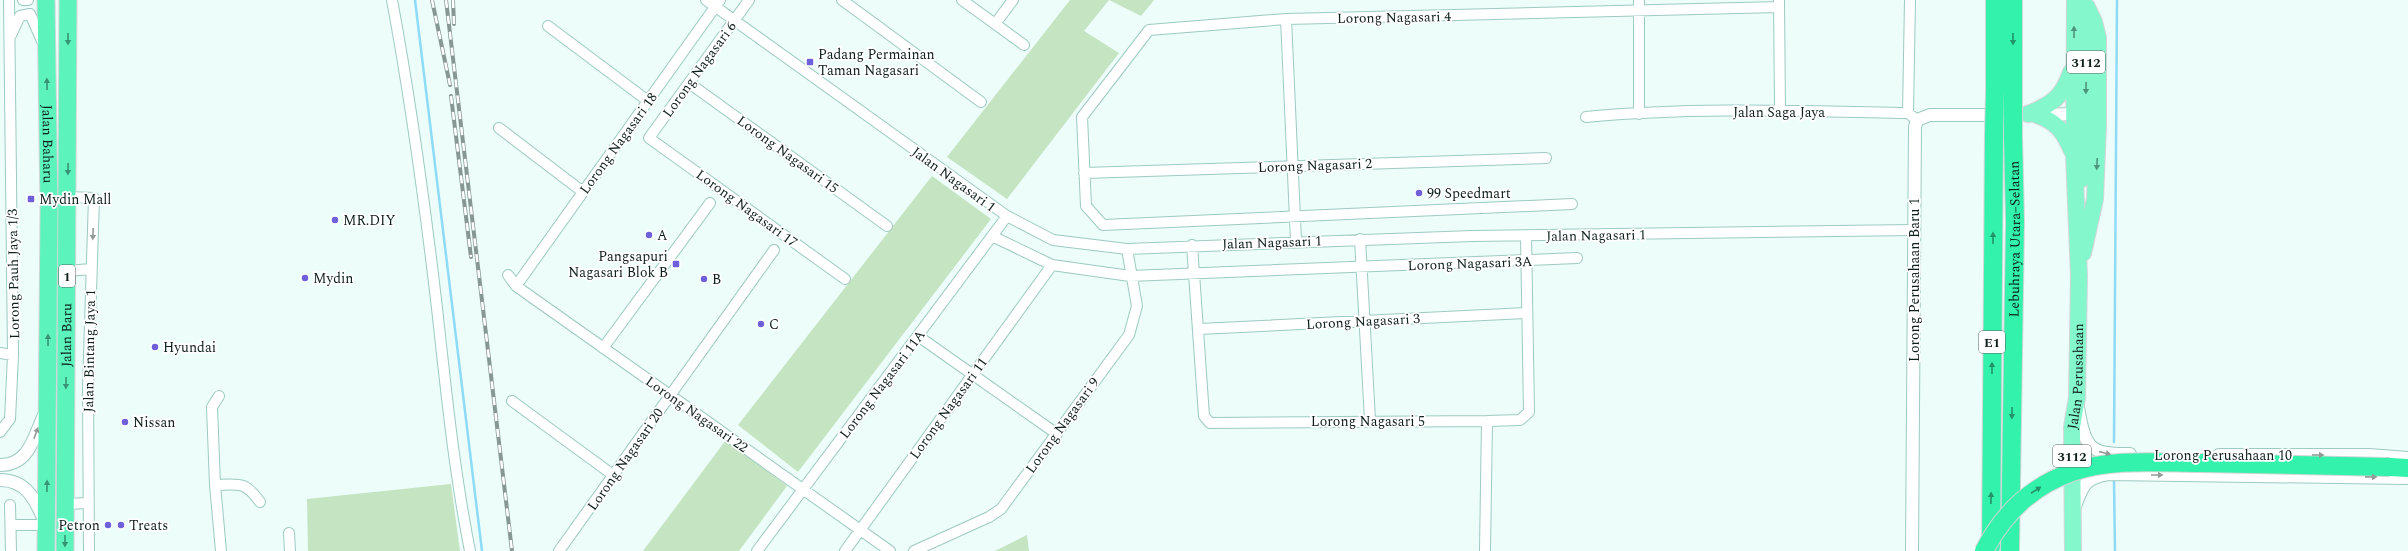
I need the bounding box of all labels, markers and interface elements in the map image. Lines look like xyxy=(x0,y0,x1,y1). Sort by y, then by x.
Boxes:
street label: Lorong Nagasari 4 xyxy=(1337,6,1451,29)
street label: Lorong Nagasari 6 xyxy=(657,17,741,122)
one-way arrow xyxy=(2071,26,2078,38)
one-way arrow xyxy=(65,33,71,46)
one-way arrow xyxy=(2010,33,2016,46)
place label: Padang Permainan Taman Nagasari xyxy=(818,44,935,81)
road number: 3112 xyxy=(2067,51,2105,73)
marker: Padang Permainan Taman Nagasari xyxy=(805,57,815,67)
one-way arrow xyxy=(43,78,50,90)
one-way arrow xyxy=(2083,82,2089,95)
street label: Lorong Nagasari 18 xyxy=(574,88,663,199)
street label: Jalan Saga Jaya xyxy=(1733,102,1825,123)
street label: Jalan Baharu xyxy=(37,104,59,184)
street label: Lorong Nagasari 15 xyxy=(732,110,843,199)
street label: Jalan Nagasari 1 xyxy=(907,142,1000,217)
street label: Lorong Nagasari 2 xyxy=(1258,153,1372,178)
one-way arrow xyxy=(2094,158,2100,171)
street label: Lebuhraya Utara–Selatan xyxy=(2004,160,2026,318)
one-way arrow xyxy=(65,163,71,176)
street label: Lorong Nagasari 17 xyxy=(691,164,802,253)
place label: 99 Speedmart xyxy=(1427,183,1511,204)
marker: 99 Speedmart xyxy=(1414,188,1424,198)
place label: Mydin Mall xyxy=(39,189,111,210)
marker: Mydin Mall xyxy=(26,194,36,204)
street label: Lorong Perusahaan Baru 1 xyxy=(1904,198,1925,362)
street label: Lorong Pauh Jaya 1/3 xyxy=(2,209,25,339)
place label: MR.DIY xyxy=(343,210,396,231)
marker: MR.DIY xyxy=(330,215,340,225)
street label: Jalan Nagasari 1 xyxy=(1546,224,1646,247)
place label: A xyxy=(657,225,668,246)
one-way arrow xyxy=(90,228,96,241)
marker: A xyxy=(644,230,654,240)
street label: Jalan Nagasari 1 xyxy=(1222,230,1322,255)
one-way arrow xyxy=(1990,231,1996,244)
place label: Pangsapuri Nagasari Blok B xyxy=(568,246,668,283)
street label: Lorong Nagasari 3A xyxy=(1407,251,1533,276)
marker: Pangsapuri Nagasari Blok B xyxy=(671,259,681,269)
road number: 1 xyxy=(59,265,75,287)
place label: Mydin xyxy=(313,268,354,289)
place label: B xyxy=(712,269,721,290)
marker: Mydin xyxy=(300,273,310,283)
marker: B xyxy=(699,274,709,284)
street label: Jalan Bintang Jaya 1 xyxy=(78,289,101,413)
street label: Jalan Baru xyxy=(56,303,77,367)
street label: Lorong Nagasari 3 xyxy=(1305,308,1421,335)
place label: C xyxy=(769,314,779,335)
marker: C xyxy=(756,319,766,329)
street label: Jalan Perusahaan xyxy=(2062,323,2089,431)
street label: Lorong Nagasari 11A xyxy=(834,325,931,443)
road number: E1 xyxy=(1979,331,2005,353)
one-way arrow xyxy=(45,333,51,346)
place label: Hyundai xyxy=(163,337,216,358)
marker: Hyundai xyxy=(150,342,160,352)
street label: Lorong Nagasari 11 xyxy=(904,353,993,464)
one-way arrow xyxy=(1989,361,1995,374)
street label: Lorong Nagasari 22 xyxy=(641,371,752,458)
street label: Lorong Nagasari 9 xyxy=(1020,373,1104,478)
one-way arrow xyxy=(62,377,69,389)
street label: Lorong Nagasari 20 xyxy=(582,404,669,515)
one-way arrow xyxy=(2009,407,2015,420)
street label: Lorong Nagasari 5 xyxy=(1311,411,1425,432)
place label: Nissan xyxy=(133,412,176,433)
marker: Nissan xyxy=(120,417,130,427)
one-way arrow xyxy=(33,426,39,438)
road number: 3112 xyxy=(2053,445,2091,467)
street label: Lorong Perusahaan 10 xyxy=(2154,445,2292,466)
one-way arrow xyxy=(2098,450,2111,456)
one-way arrow xyxy=(2312,452,2325,458)
one-way arrow xyxy=(2151,472,2164,478)
one-way arrow xyxy=(2365,474,2378,480)
one-way arrow xyxy=(44,479,50,492)
one-way arrow xyxy=(2030,487,2042,494)
one-way arrow xyxy=(1988,492,1995,504)
place label: Petron xyxy=(58,515,100,536)
place label: Treats xyxy=(129,515,168,536)
marker: Petron xyxy=(103,520,113,530)
marker: Treats xyxy=(116,520,126,530)
one-way arrow xyxy=(62,535,68,548)

